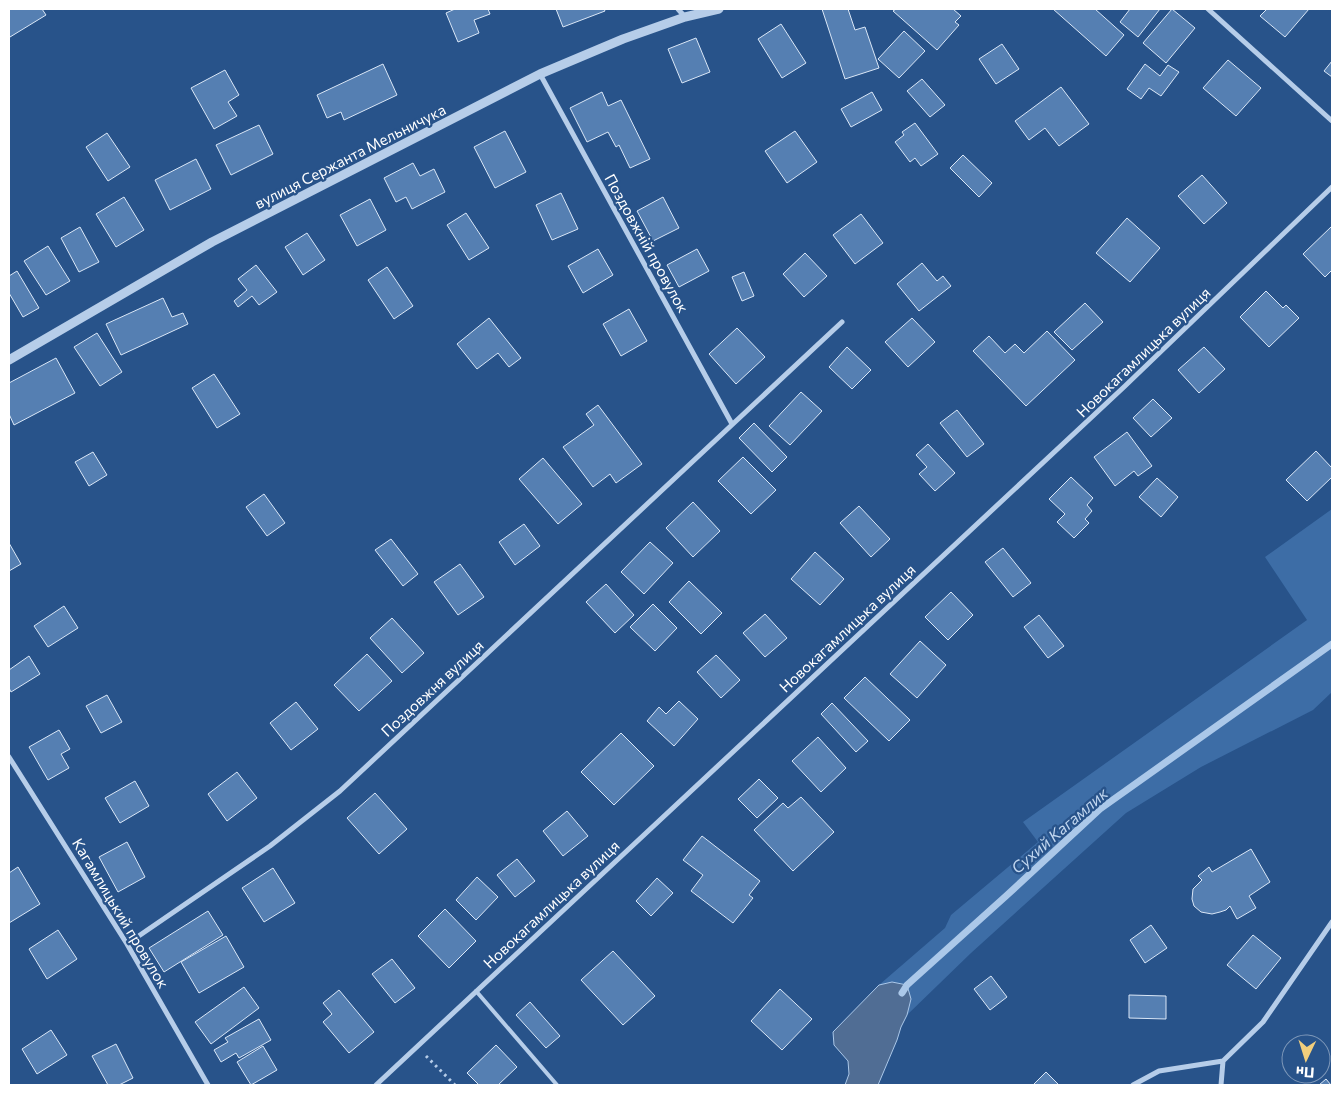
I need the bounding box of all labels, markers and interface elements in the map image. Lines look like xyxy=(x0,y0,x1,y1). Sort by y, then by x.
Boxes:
street label: вулиця Сержанта Мельничука xyxy=(252,100,448,212)
street label: Поздовжній провулок xyxy=(601,170,693,316)
street label: Новокагамлицька вулиця xyxy=(1072,283,1214,421)
street label: Новокагамлицька вулиця xyxy=(775,560,919,696)
street label: Поздовжня вулиця xyxy=(377,636,487,740)
water label: Сухий Кагамлик xyxy=(1007,783,1111,877)
street label: Кагамлицький провулок xyxy=(69,835,173,991)
street label: Новокагамлицька вулиця xyxy=(479,836,623,972)
north arrow xyxy=(1281,1034,1331,1084)
text: Пн xyxy=(1295,1063,1315,1082)

